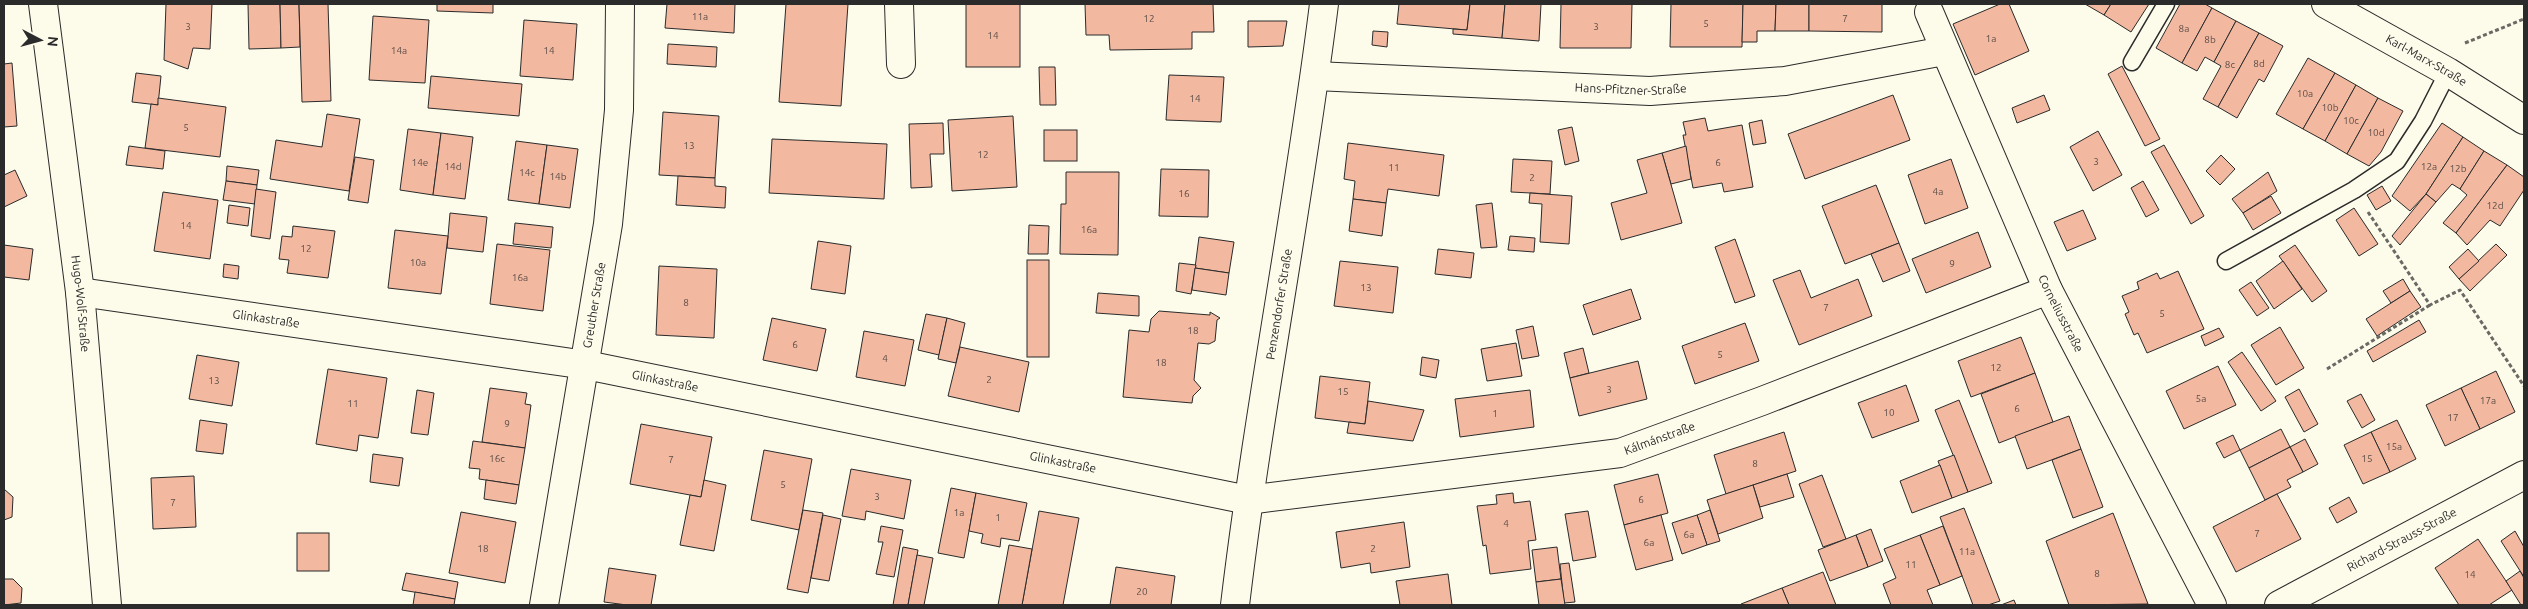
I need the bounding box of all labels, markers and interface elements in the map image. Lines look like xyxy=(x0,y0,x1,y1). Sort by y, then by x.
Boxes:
house number: 11a xyxy=(692,11,708,22)
house number: 12 xyxy=(1143,13,1155,24)
house number: 7 xyxy=(1842,13,1848,24)
north arrow xyxy=(15,15,65,65)
house number: 5 xyxy=(1703,18,1709,29)
house number: 3 xyxy=(185,21,191,32)
house number: 3 xyxy=(1593,21,1599,32)
house number: 8a xyxy=(2179,23,2189,34)
house number: 14 xyxy=(987,30,999,41)
street label: Karl-Marx-Straße xyxy=(2384,32,2469,88)
house number: 1a xyxy=(1986,33,1996,44)
house number: 8b xyxy=(2204,34,2216,45)
text: N xyxy=(44,35,61,47)
house number: 14a xyxy=(391,45,407,56)
house number: 14 xyxy=(543,45,555,56)
house number: 8d xyxy=(2253,58,2265,69)
house number: 8c xyxy=(2225,59,2235,70)
street label: Hans-Pfitzner-Straße xyxy=(1575,81,1687,97)
house number: 10a xyxy=(2297,88,2313,99)
house number: 14 xyxy=(1189,93,1201,104)
house number: 10b xyxy=(2321,102,2339,113)
house number: 10c xyxy=(2343,115,2359,126)
house number: 5 xyxy=(183,122,189,133)
house number: 10d xyxy=(2367,127,2385,138)
house number: 13 xyxy=(683,140,695,151)
house number: 12 xyxy=(977,149,989,160)
house number: 3 xyxy=(2093,156,2099,167)
house number: 14e xyxy=(412,157,428,168)
house number: 6 xyxy=(1715,157,1721,168)
house number: 14d xyxy=(444,161,462,172)
house number: 12a xyxy=(2421,161,2437,172)
house number: 11 xyxy=(1388,162,1400,173)
house number: 12b xyxy=(2449,163,2467,174)
house number: 14c xyxy=(519,167,535,178)
house number: 14b xyxy=(549,171,567,182)
house number: 2 xyxy=(1529,172,1535,183)
house number: 4a xyxy=(1933,186,1943,197)
house number: 16 xyxy=(1178,188,1190,199)
house number: 12d xyxy=(2486,200,2504,211)
house number: 14 xyxy=(180,220,192,231)
house number: 16a xyxy=(1081,224,1097,235)
house number: 12 xyxy=(300,243,312,254)
street label: Penzendorfer Straße xyxy=(1263,248,1294,361)
street label: Hugo-Wolf-Straße xyxy=(69,254,92,353)
house number: 10a xyxy=(410,257,426,268)
house number: 9 xyxy=(1949,258,1955,269)
street label: Greuther Straße xyxy=(580,261,607,349)
house number: 16a xyxy=(512,272,528,283)
street label: Corneliusstraße xyxy=(2036,273,2086,354)
house number: 13 xyxy=(1360,282,1372,293)
house number: 8 xyxy=(683,297,689,308)
house number: 7 xyxy=(1823,302,1829,313)
street label: Glinkastraße xyxy=(232,307,301,330)
house number: 5 xyxy=(2159,308,2165,319)
house number: 18 xyxy=(1187,325,1199,336)
house number: 6 xyxy=(792,339,798,350)
house number: 5 xyxy=(1717,349,1723,360)
house number: 4 xyxy=(882,353,888,364)
house number: 18 xyxy=(1155,357,1167,368)
house number: 12 xyxy=(1990,362,2002,373)
street label: Glinkastraße xyxy=(631,368,700,394)
house number: 2 xyxy=(986,374,992,385)
house number: 13 xyxy=(208,375,220,386)
house number: 3 xyxy=(1606,384,1612,395)
house number: 15 xyxy=(1337,386,1349,397)
house number: 5a xyxy=(2196,393,2206,404)
house number: 17a xyxy=(2480,395,2496,406)
house number: 11 xyxy=(347,398,359,409)
house number: 6 xyxy=(2014,403,2020,414)
house number: 10 xyxy=(1883,407,1895,418)
house number: 1 xyxy=(1492,408,1498,419)
house number: 17 xyxy=(2447,412,2459,423)
house number: 9 xyxy=(504,418,510,429)
street label: Kálmánstraße xyxy=(1622,419,1697,457)
house number: 15a xyxy=(2386,441,2402,452)
street label: Glinkastraße xyxy=(1029,449,1097,475)
house number: 16c xyxy=(489,453,505,464)
house number: 15 xyxy=(2361,453,2373,464)
house number: 7 xyxy=(668,454,674,465)
house number: 8 xyxy=(1752,458,1758,469)
house number: 5 xyxy=(780,479,786,490)
house number: 3 xyxy=(874,491,880,502)
house number: 6 xyxy=(1638,494,1644,505)
house number: 7 xyxy=(170,497,176,508)
street label: Richard-Strauss-Straße xyxy=(2345,505,2459,574)
house number: 1a xyxy=(954,507,964,518)
house number: 1 xyxy=(995,512,1001,523)
house number: 4 xyxy=(1503,518,1509,529)
house number: 7 xyxy=(2254,528,2260,539)
house number: 6a xyxy=(1684,529,1694,540)
house number: 6a xyxy=(1644,537,1654,548)
house number: 18 xyxy=(477,543,489,554)
house number: 2 xyxy=(1370,543,1376,554)
house number: 11a xyxy=(1959,546,1975,557)
house number: 11 xyxy=(1905,559,1917,570)
house number: 8 xyxy=(2094,568,2100,579)
house number: 14 xyxy=(2464,569,2476,580)
house number: 20 xyxy=(1136,586,1148,597)

